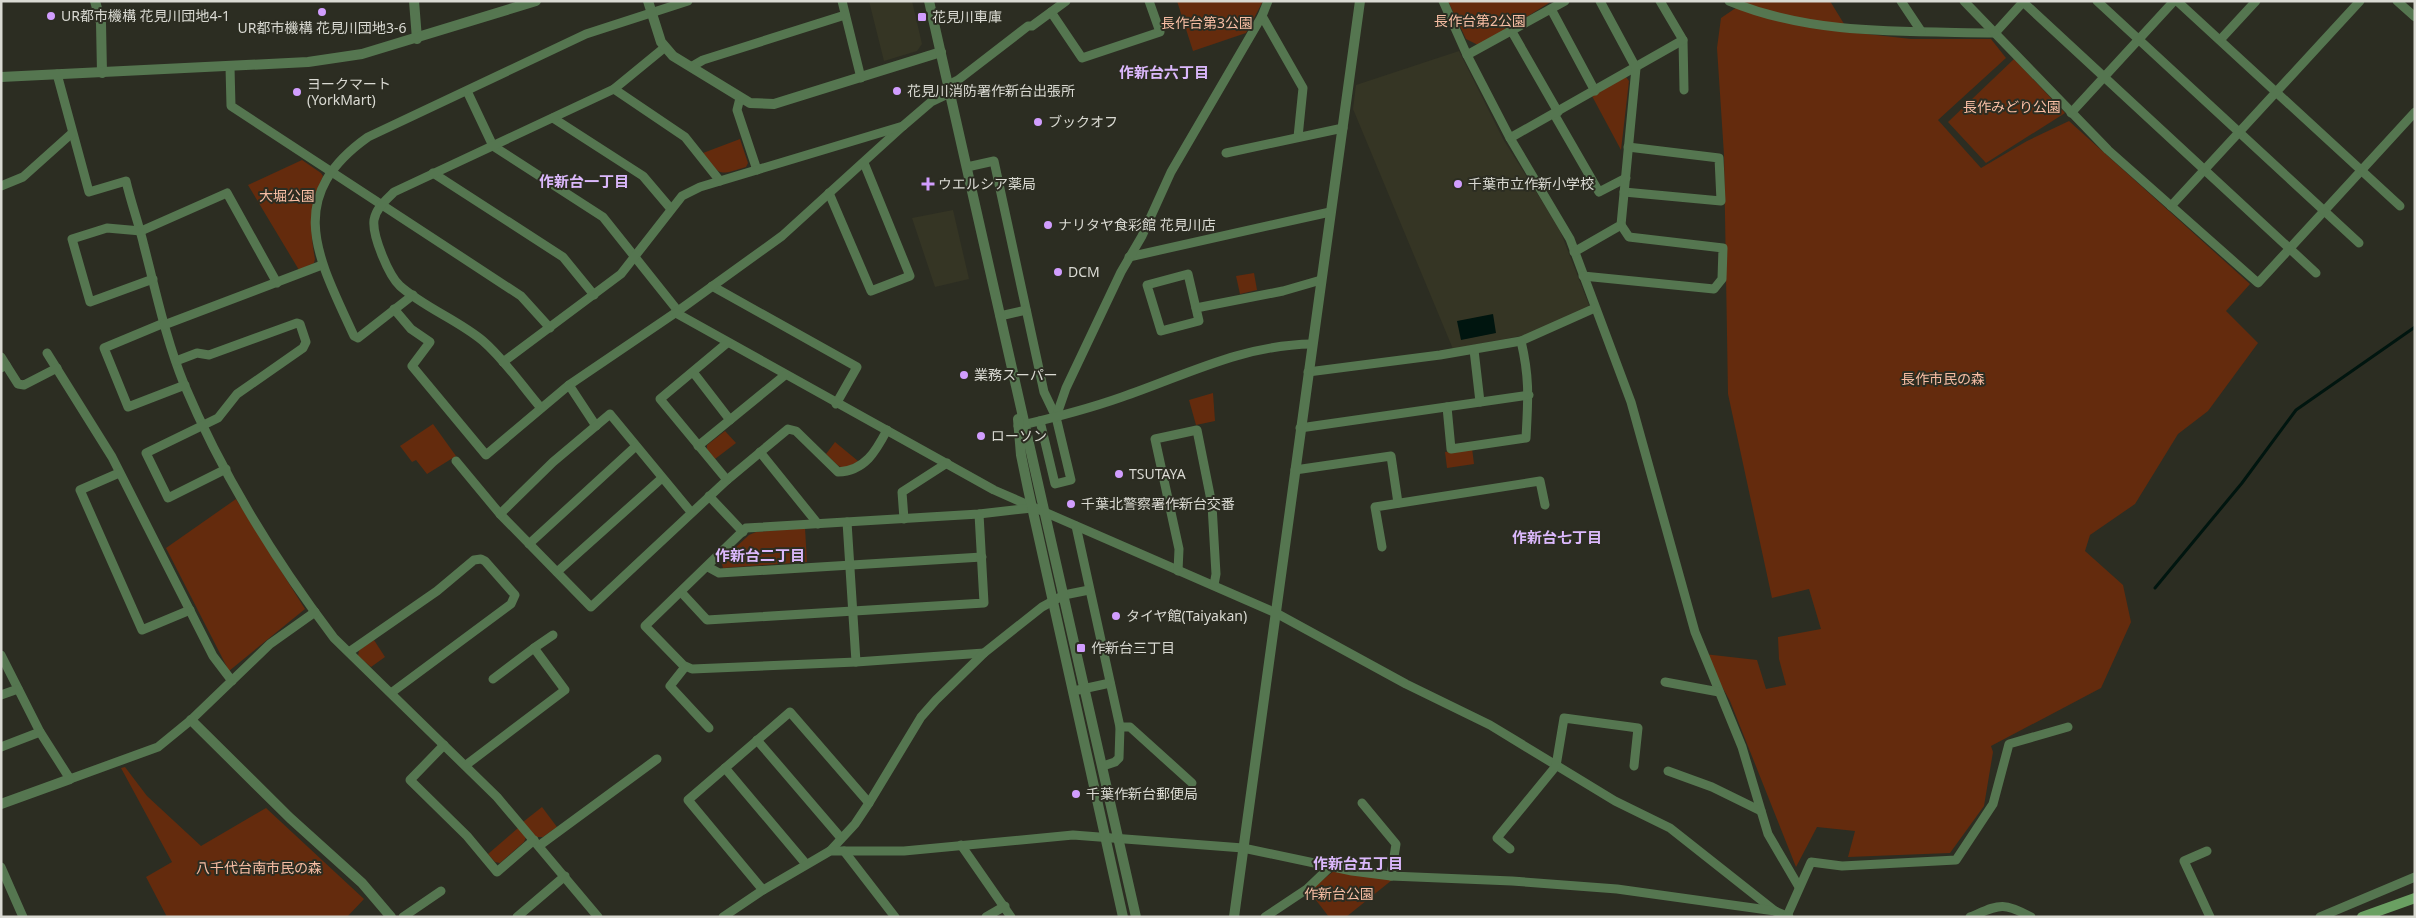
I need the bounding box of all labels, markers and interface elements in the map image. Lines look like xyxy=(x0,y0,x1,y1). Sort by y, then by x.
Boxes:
place label: UR都市機構 花見川団地4-1 xyxy=(61,6,230,25)
marker: UR都市機構 花見川団地3-6 xyxy=(316,6,328,18)
place label: 花見川車庫 xyxy=(932,7,1002,26)
marker: UR都市機構 花見川団地4-1 xyxy=(45,10,57,22)
marker: 花見川車庫 xyxy=(916,11,928,23)
park label: 長作台第2公園 xyxy=(1434,11,1526,30)
park label: 長作台第3公園 xyxy=(1161,13,1253,32)
place label: UR都市機構 花見川団地3-6 xyxy=(237,18,407,37)
district label: 作新台六丁目 xyxy=(1119,62,1209,82)
place label: ヨークマート (YorkMart) xyxy=(307,74,391,109)
place label: 花見川消防署作新台出張所 xyxy=(907,81,1075,100)
marker: 花見川消防署作新台出張所 xyxy=(891,85,903,97)
marker: ヨークマート (YorkMart) xyxy=(291,86,303,98)
park label: 長作みどり公園 xyxy=(1963,97,2061,116)
place label: ブックオフ xyxy=(1048,112,1118,131)
marker: ブックオフ xyxy=(1032,116,1044,128)
district label: 作新台一丁目 xyxy=(539,171,629,191)
place label: ウエルシア薬局 xyxy=(938,174,1036,193)
place label: 千葉市立作新小学校 xyxy=(1468,174,1594,193)
marker: ウエルシア薬局 xyxy=(922,178,934,190)
marker: 千葉市立作新小学校 xyxy=(1452,178,1464,190)
park label: 大堀公園 xyxy=(259,186,315,205)
place label: ナリタヤ食彩館 花見川店 xyxy=(1058,215,1216,234)
marker: ナリタヤ食彩館 花見川店 xyxy=(1042,219,1054,231)
place label: DCM xyxy=(1068,262,1100,281)
marker: DCM xyxy=(1052,266,1064,278)
place label: 業務スーパー xyxy=(974,365,1058,384)
marker: 業務スーパー xyxy=(958,369,970,381)
park label: 長作市民の森 xyxy=(1901,369,1985,388)
place label: ローソン xyxy=(991,426,1047,445)
marker: ローソン xyxy=(975,430,987,442)
place label: TSUTAYA xyxy=(1129,464,1186,483)
marker: TSUTAYA xyxy=(1113,468,1125,480)
place label: 千葉北警察署作新台交番 xyxy=(1081,494,1235,513)
marker: 千葉北警察署作新台交番 xyxy=(1065,498,1077,510)
district label: 作新台七丁目 xyxy=(1512,527,1602,547)
district label: 作新台二丁目 xyxy=(715,545,805,565)
place label: タイヤ館(Taiyakan) xyxy=(1126,606,1247,625)
marker: タイヤ館(Taiyakan) xyxy=(1110,610,1122,622)
place label: 作新台三丁目 xyxy=(1091,638,1175,657)
marker: 作新台三丁目 xyxy=(1075,642,1087,654)
place label: 千葉作新台郵便局 xyxy=(1086,784,1198,803)
marker: 千葉作新台郵便局 xyxy=(1070,788,1082,800)
district label: 作新台五丁目 xyxy=(1313,853,1403,873)
park label: 八千代台南市民の森 xyxy=(196,858,322,877)
park label: 作新台公園 xyxy=(1304,884,1374,903)

